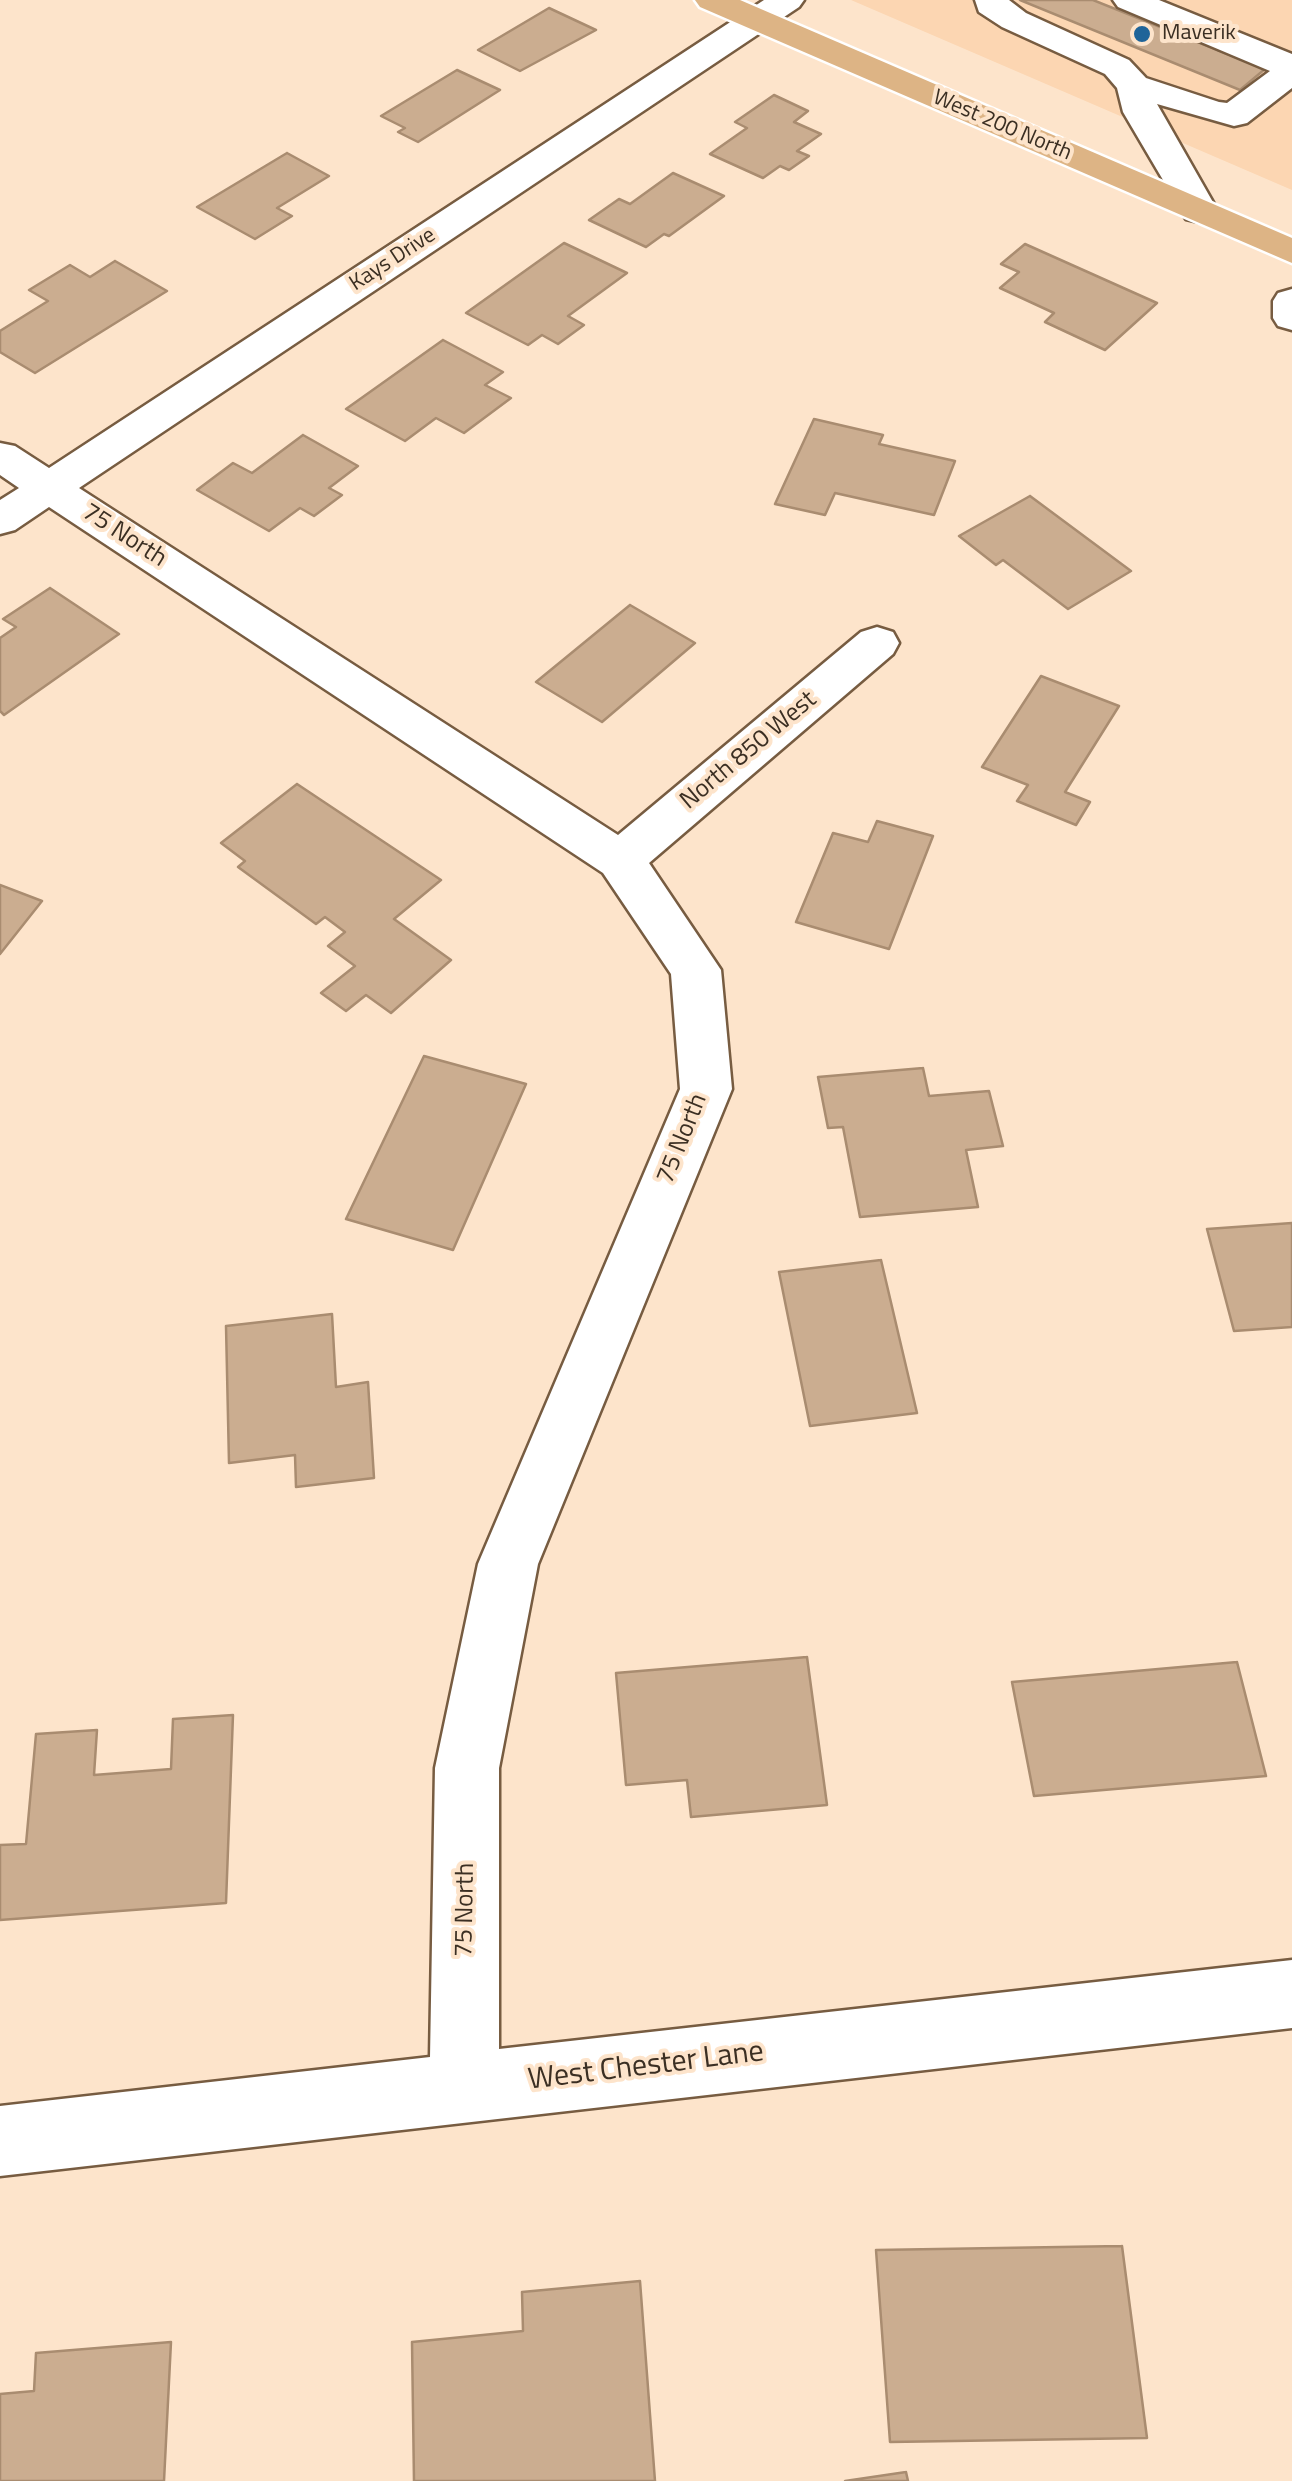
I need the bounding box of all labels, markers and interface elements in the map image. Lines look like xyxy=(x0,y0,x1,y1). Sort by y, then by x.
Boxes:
place label: Maverik xyxy=(1162,21,1236,47)
marker: Maverik xyxy=(1131,23,1153,45)
street label: West 200 North xyxy=(929,85,1075,167)
street label: Kays Drive xyxy=(345,222,441,298)
street label: 75 North xyxy=(76,498,172,574)
street label: North 850 West xyxy=(675,685,823,817)
street label: 75 North xyxy=(651,1090,715,1188)
street label: 75 North xyxy=(450,1863,482,1957)
street label: West Chester Lane xyxy=(526,2035,766,2099)

